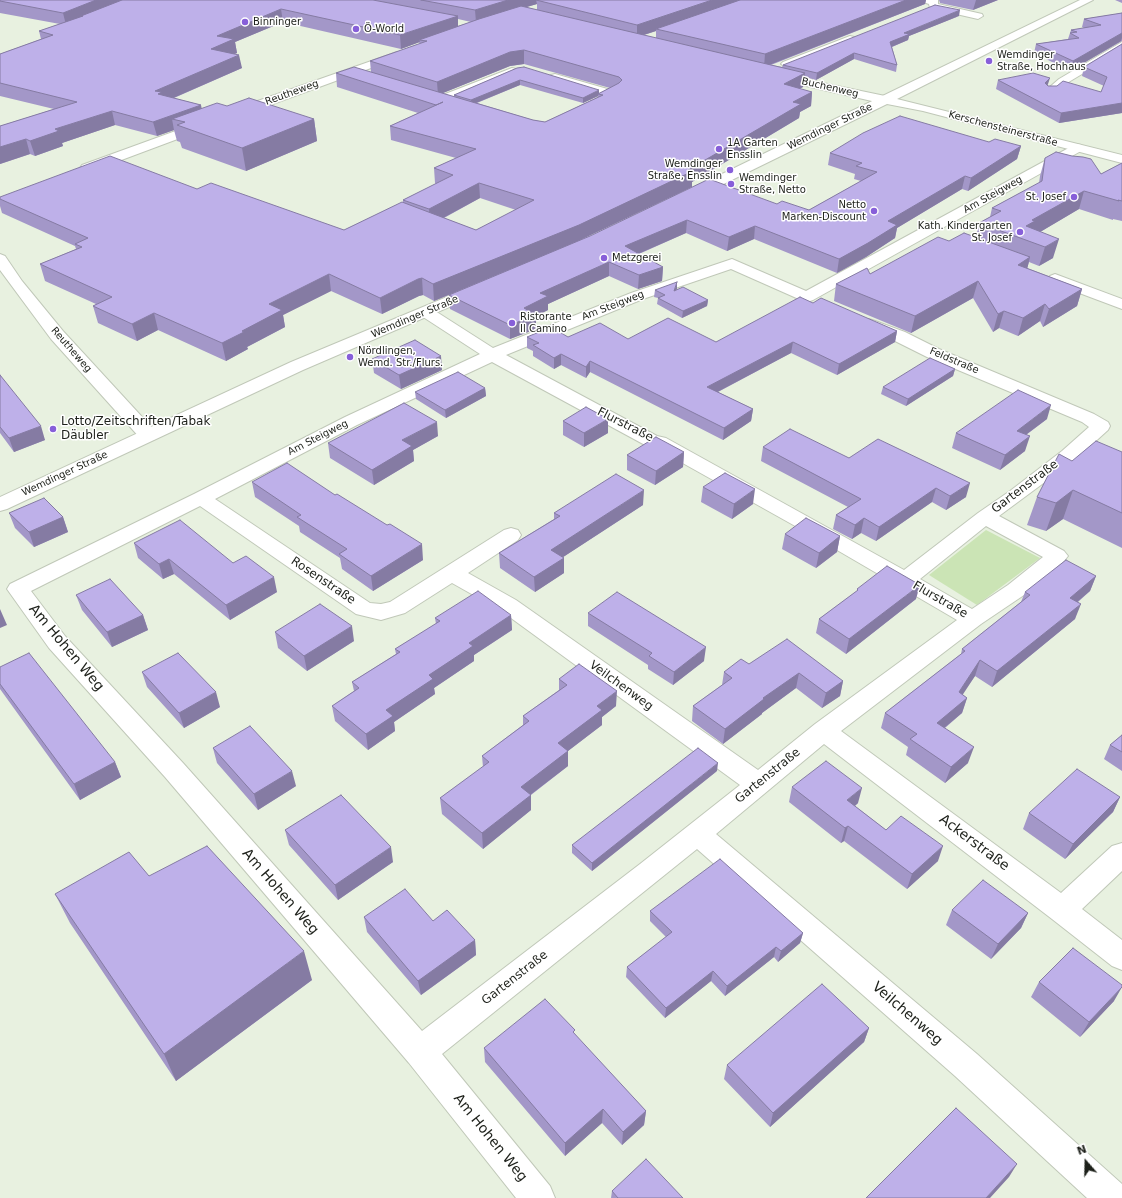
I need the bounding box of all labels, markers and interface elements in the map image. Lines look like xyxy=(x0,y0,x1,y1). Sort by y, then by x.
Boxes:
place label: Binninger xyxy=(253,16,301,28)
marker: Binninger xyxy=(240,17,250,27)
place label: Ö-World xyxy=(364,23,404,35)
marker: Ö-World xyxy=(351,24,361,34)
place label: Wemdinger Straße, Hochhaus xyxy=(997,49,1086,72)
marker: Wemdinger Straße, Hochhaus xyxy=(984,56,994,66)
street label: Buchenweg xyxy=(800,76,860,100)
street label: Reutheweg xyxy=(264,78,320,108)
street label: Wemdinger Straße xyxy=(785,101,875,153)
street label: Kerschensteinerstraße xyxy=(947,109,1059,149)
place label: 1A Garten Ensslin xyxy=(727,137,778,160)
marker: 1A Garten Ensslin xyxy=(714,144,724,154)
place label: Wemdinger Straße, Ensslin xyxy=(648,158,722,182)
marker: Wemdinger Straße, Ensslin xyxy=(725,165,735,175)
place label: Wemdinger Straße, Netto xyxy=(739,172,806,196)
street label: Am Steigweg xyxy=(961,174,1025,216)
marker: Wemdinger Straße, Netto xyxy=(726,179,736,189)
place label: St. Josef xyxy=(1025,191,1066,203)
marker: St. Josef xyxy=(1069,192,1079,202)
place label: Netto Marken-Discount xyxy=(782,199,866,222)
marker: Netto Marken-Discount xyxy=(869,206,879,216)
place label: Kath. Kindergarten St. Josef xyxy=(918,220,1012,244)
marker: Kath. Kindergarten St. Josef xyxy=(1015,227,1025,237)
place label: Metzgerei xyxy=(612,252,661,264)
marker: Metzgerei xyxy=(599,253,609,263)
street label: Am Steigweg xyxy=(580,289,646,323)
street label: Wemdinger Straße xyxy=(370,293,460,341)
place label: Ristorante Il Camino xyxy=(520,311,572,334)
marker: Ristorante Il Camino xyxy=(507,318,517,328)
street label: Reutheweg xyxy=(48,325,94,375)
place label: Nördlingen, Wemd. Str./Flurs. xyxy=(358,345,443,368)
street label: Feldstraße xyxy=(928,345,980,377)
marker: Nördlingen, Wemd. Str./Flurs. xyxy=(345,352,355,362)
street label: Flurstraße xyxy=(595,405,655,445)
place label: Lotto/Zeitschriften/Tabak Däubler xyxy=(61,415,210,443)
street label: Am Steigweg xyxy=(286,418,350,458)
marker: Lotto/Zeitschriften/Tabak Däubler xyxy=(48,424,58,434)
street label: Wemdinger Straße xyxy=(20,449,110,499)
street label: Gartenstraße xyxy=(989,457,1061,517)
street label: Rosenstraße xyxy=(288,554,358,608)
street label: Flurstraße xyxy=(910,579,970,621)
street label: Am Hohen Weg xyxy=(25,601,107,695)
street label: Veilchenweg xyxy=(586,658,656,714)
street label: Gartenstraße xyxy=(733,745,803,807)
street label: Ackerstraße xyxy=(936,811,1012,875)
street label: Am Hohen Weg xyxy=(238,846,322,938)
street label: Gartenstraße xyxy=(479,948,551,1008)
street label: Veilchenweg xyxy=(868,979,946,1049)
street label: Am Hohen Weg xyxy=(449,1091,531,1185)
north arrow xyxy=(1066,1142,1106,1182)
text: N xyxy=(1075,1143,1088,1158)

